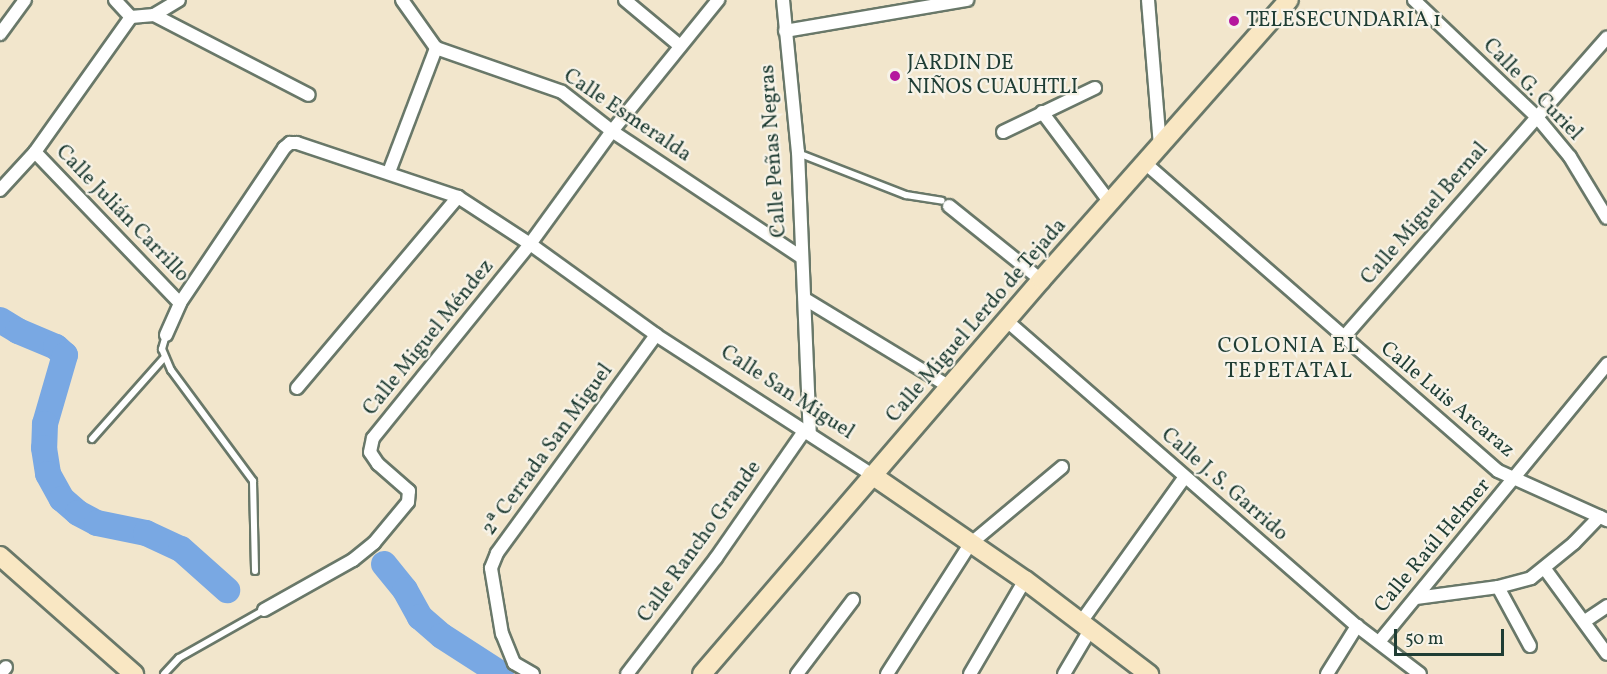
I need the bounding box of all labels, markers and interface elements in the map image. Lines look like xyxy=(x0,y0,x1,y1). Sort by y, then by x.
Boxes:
place label: TELESECUNDARIA 1 xyxy=(1246,8,1441,34)
marker: TELESECUNDARIA 1 xyxy=(1227,14,1241,28)
street label: Calle G. Curiel xyxy=(1477,34,1587,146)
place label: JARDIN DE NIÑOS CUAUHTLI xyxy=(907,51,1078,101)
street label: Calle Esmeralda xyxy=(558,64,696,168)
street label: Calle Peñas Negras xyxy=(755,64,793,238)
marker: JARDIN DE NIÑOS CUAUHTLI xyxy=(888,69,902,83)
street label: Calle Miguel Bernal xyxy=(1356,137,1494,291)
street label: Calle Julián Carrillo xyxy=(50,140,194,288)
street label: Calle Miguel Lerdo de Tejada xyxy=(881,214,1073,428)
street label: Calle Miguel Méndez xyxy=(358,255,500,421)
district label: COLONIA EL TEPETATAL xyxy=(1218,333,1360,384)
street label: Calle Luis Arcaraz xyxy=(1375,337,1519,463)
street label: Calle San Miguel xyxy=(715,340,859,446)
street label: 2ª Cerrada San Miguel xyxy=(477,359,619,541)
street label: Calle J. S. Garrido xyxy=(1155,423,1293,547)
street label: Calle Rancho Grande xyxy=(633,456,767,628)
street label: Calle Raúl Helmer xyxy=(1370,474,1496,618)
scale bar xyxy=(1397,617,1506,655)
text: 50 m xyxy=(1405,627,1444,652)

